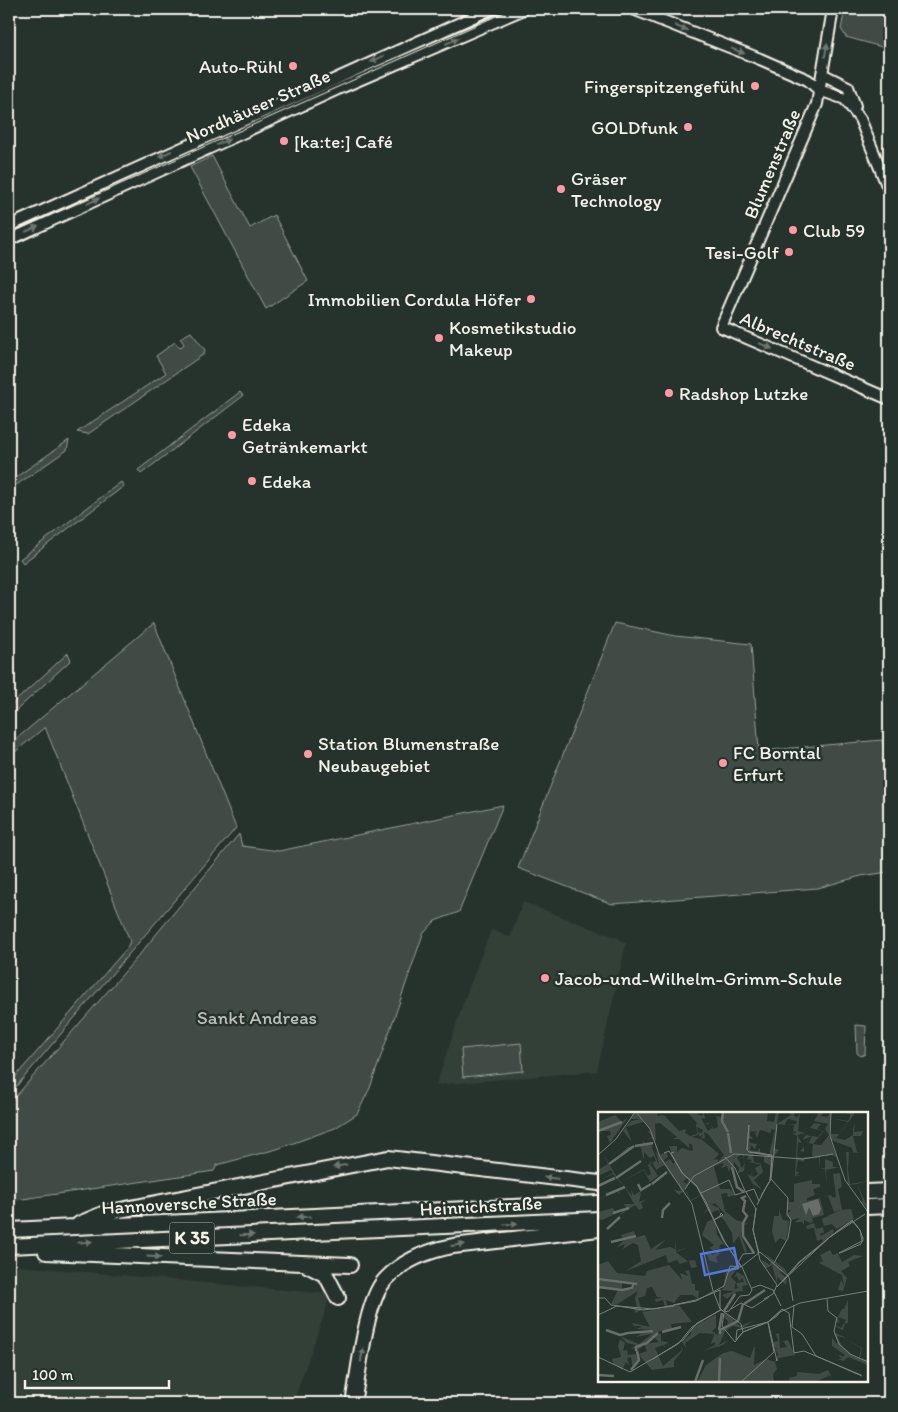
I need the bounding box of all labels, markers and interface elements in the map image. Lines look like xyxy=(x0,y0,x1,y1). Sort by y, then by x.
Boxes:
one-way arrow xyxy=(674,24,689,32)
one-way arrow xyxy=(445,37,459,45)
one-way arrow xyxy=(822,41,830,57)
one-way arrow xyxy=(731,48,746,55)
place label: Auto-Rühl xyxy=(199,55,284,78)
one-way arrow xyxy=(370,56,384,64)
marker: Auto-Rühl xyxy=(287,60,299,72)
street label: Nordhäuser Straße xyxy=(182,64,334,148)
place label: Fingerspitzengefühl xyxy=(584,75,746,98)
marker: Fingerspitzengefühl xyxy=(749,80,761,92)
street label: Blumenstraße xyxy=(739,106,805,222)
place label: GOLDfunk xyxy=(591,116,678,139)
marker: GOLDfunk xyxy=(682,121,694,133)
place label: [ka:te:] Café xyxy=(294,130,393,153)
marker: [ka:te:] Café xyxy=(278,135,290,147)
one-way arrow xyxy=(216,137,230,145)
one-way arrow xyxy=(158,150,172,158)
place label: Gräser Technology xyxy=(571,167,662,212)
marker: Gräser Technology xyxy=(555,183,567,195)
one-way arrow xyxy=(86,196,100,204)
place label: Club 59 xyxy=(803,219,865,242)
marker: Club 59 xyxy=(787,224,799,236)
one-way arrow xyxy=(25,225,39,233)
place label: Tesi-Golf xyxy=(705,241,780,264)
marker: Tesi-Golf xyxy=(783,246,795,258)
place label: Immobilien Cordula Höfer xyxy=(308,288,521,311)
marker: Immobilien Cordula Höfer xyxy=(525,293,537,305)
street label: Albrechtstraße xyxy=(737,306,859,376)
place label: Kosmetikstudio Makeup xyxy=(449,316,576,361)
marker: Kosmetikstudio Makeup xyxy=(433,332,445,344)
one-way arrow xyxy=(759,342,773,350)
place label: Radshop Lutzke xyxy=(679,382,808,405)
marker: Radshop Lutzke xyxy=(663,387,675,399)
place label: Edeka Getränkemarkt xyxy=(242,413,368,458)
marker: Edeka Getränkemarkt xyxy=(226,429,238,441)
place label: Edeka xyxy=(262,470,311,493)
marker: Edeka xyxy=(246,475,258,487)
place label: Station Blumenstraße Neubaugebiet xyxy=(318,732,499,777)
place label: FC Borntal Erfurt xyxy=(733,741,822,786)
marker: Station Blumenstraße Neubaugebiet xyxy=(302,748,314,760)
marker: FC Borntal Erfurt xyxy=(717,757,729,769)
place label: Jacob-und-Wilhelm-Grimm-Schule xyxy=(555,967,842,990)
marker: Jacob-und-Wilhelm-Grimm-Schule xyxy=(539,972,551,984)
park label: Sankt Andreas xyxy=(197,1006,317,1029)
inset map xyxy=(598,1112,868,1382)
one-way arrow xyxy=(332,1163,348,1171)
one-way arrow xyxy=(543,1174,559,1182)
street label: Hannoversche Straße xyxy=(101,1187,277,1219)
street label: Heinrichstraße xyxy=(419,1191,543,1221)
one-way arrow xyxy=(296,1213,312,1221)
one-way arrow xyxy=(503,1219,519,1227)
road number: K 35 xyxy=(170,1222,214,1254)
one-way arrow xyxy=(239,1231,255,1239)
one-way arrow xyxy=(77,1238,93,1246)
one-way arrow xyxy=(450,1241,466,1249)
one-way arrow xyxy=(146,1253,162,1261)
one-way arrow xyxy=(358,1347,366,1363)
scale bar xyxy=(25,1357,169,1389)
text: 100 m xyxy=(32,1366,74,1384)

